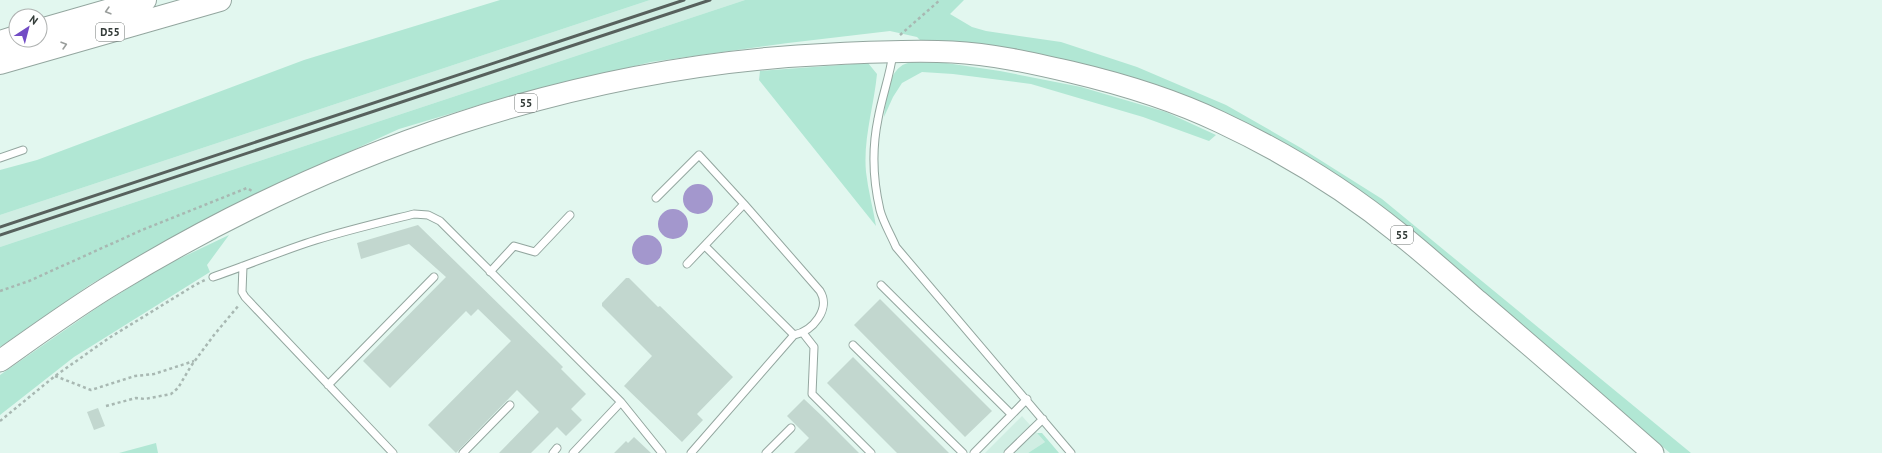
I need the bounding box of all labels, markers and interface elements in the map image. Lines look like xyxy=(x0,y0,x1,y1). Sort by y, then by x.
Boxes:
one-way arrow xyxy=(104,6,111,15)
north arrow xyxy=(8,8,48,48)
text: N xyxy=(27,12,41,28)
road number: D55 xyxy=(96,23,124,41)
one-way arrow xyxy=(61,41,68,50)
road number: 55 xyxy=(515,94,537,112)
road number: 55 xyxy=(1391,226,1413,244)

